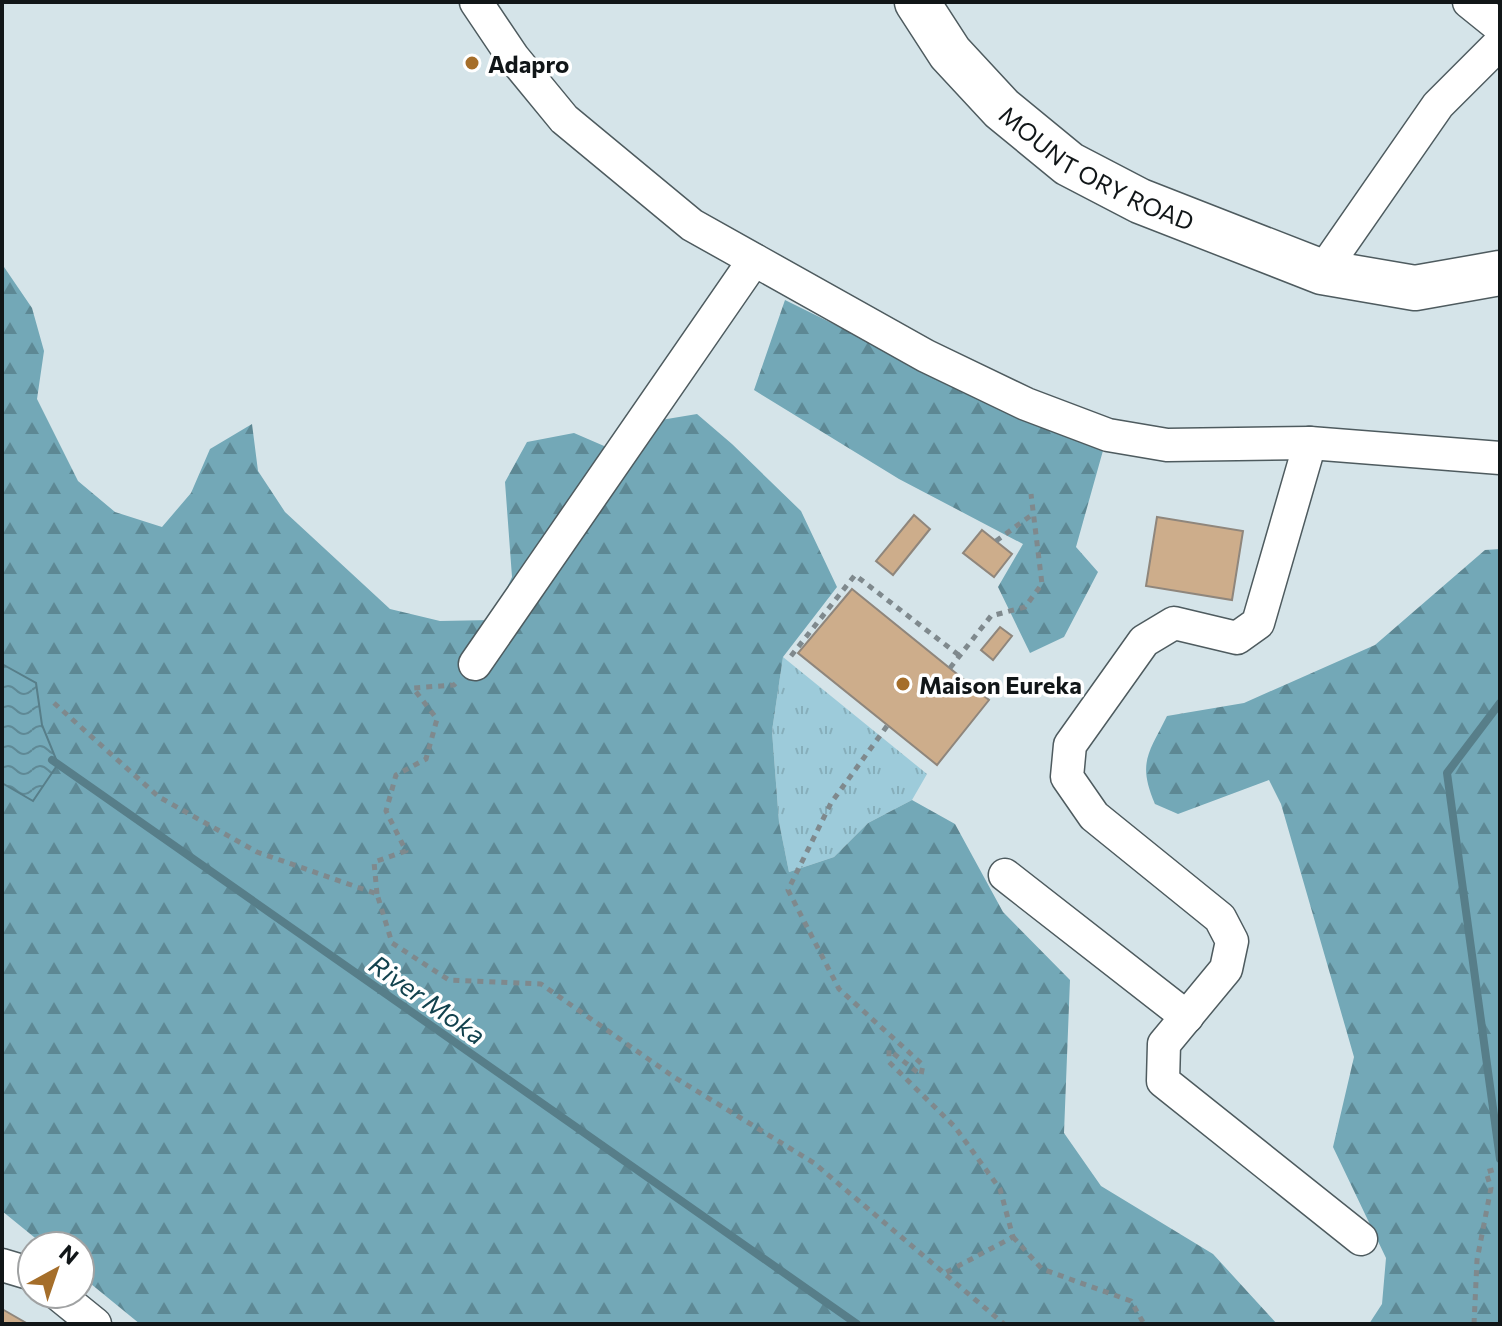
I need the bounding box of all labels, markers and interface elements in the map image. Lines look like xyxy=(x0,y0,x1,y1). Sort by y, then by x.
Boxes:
place label: Adapro xyxy=(488,49,569,78)
marker: Adapro xyxy=(463,54,481,72)
street label: MOUNT ORY ROAD xyxy=(994,99,1198,235)
place label: Maison Eureka xyxy=(919,670,1082,699)
marker: Maison Eureka xyxy=(894,675,912,693)
water label: River Moka xyxy=(364,948,492,1050)
north arrow xyxy=(16,1230,96,1310)
text: N xyxy=(54,1239,84,1270)

